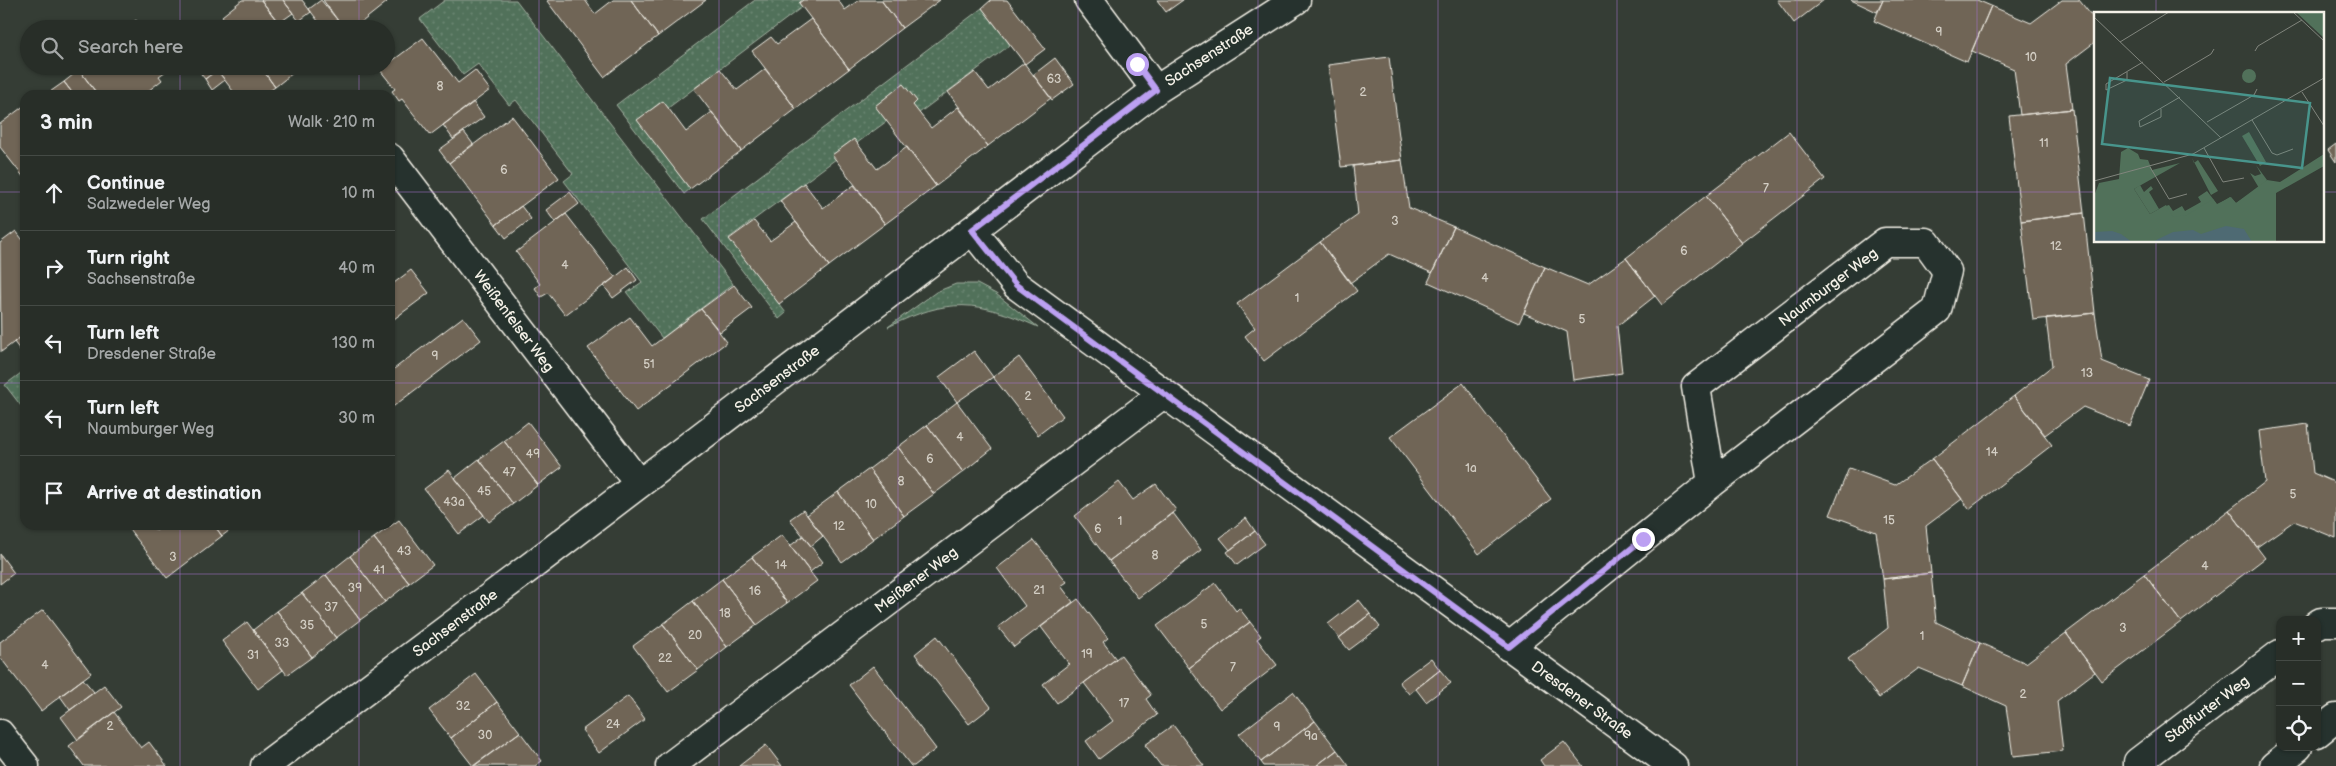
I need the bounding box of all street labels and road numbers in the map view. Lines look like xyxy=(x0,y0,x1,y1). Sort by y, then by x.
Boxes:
street label: Sachsenstraße xyxy=(1162,20,1257,91)
street label: Naumburger Weg xyxy=(1775,244,1882,331)
street label: Weißenfelser Weg xyxy=(469,266,558,376)
street label: Sachsenstraße xyxy=(731,341,824,418)
street label: Meißener Weg xyxy=(871,543,962,618)
street label: Sachsenstraße xyxy=(409,585,502,662)
street label: Dresdener Straße xyxy=(1527,657,1636,744)
street label: Staßfurter Weg xyxy=(2161,672,2253,747)

